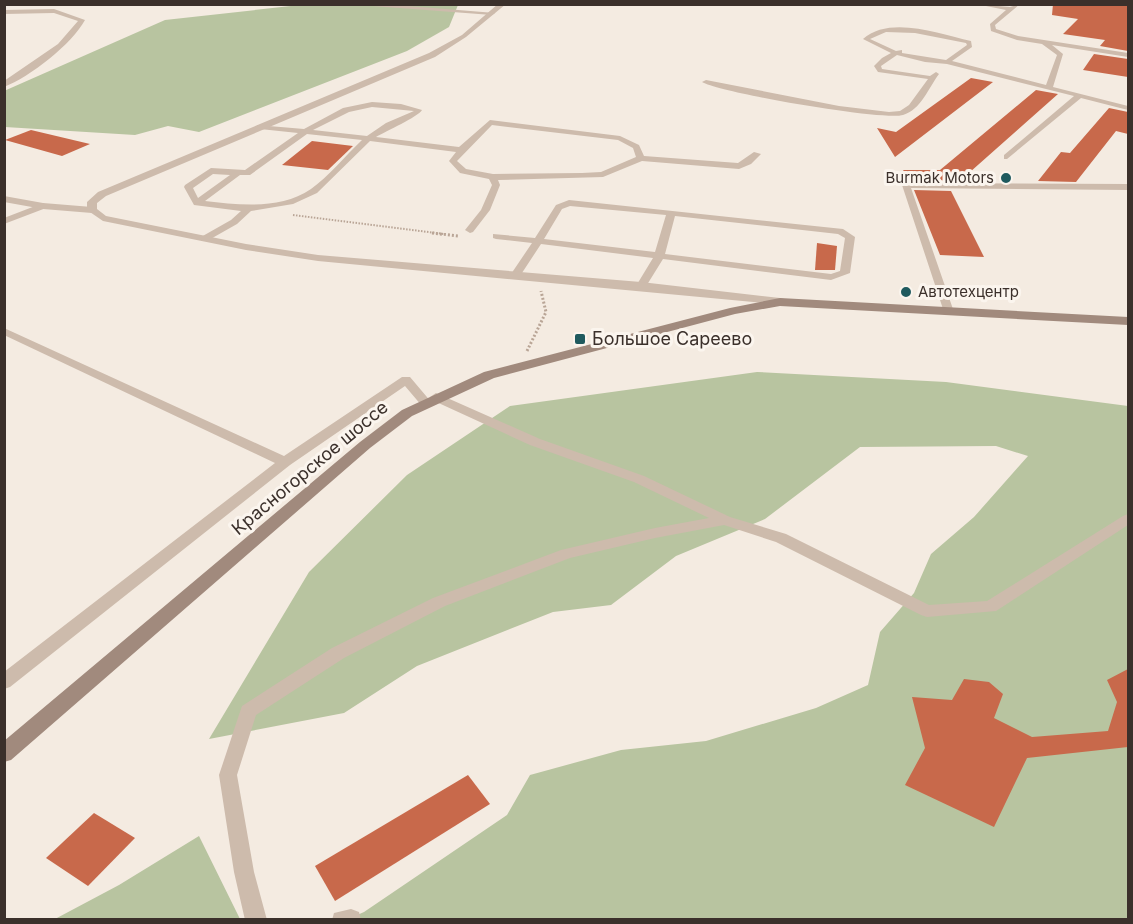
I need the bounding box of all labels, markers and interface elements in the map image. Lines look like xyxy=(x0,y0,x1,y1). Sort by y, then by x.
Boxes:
place label: Burmak Motors xyxy=(886,168,994,187)
marker: Burmak Motors xyxy=(999,171,1013,185)
place label: Автотехцентр xyxy=(918,282,1019,301)
marker: Автотехцентр xyxy=(899,285,913,299)
place label: Большое Сареево xyxy=(592,328,752,349)
marker: Большое Сареево xyxy=(573,332,587,346)
street label: Красногорское шоссе xyxy=(227,396,392,539)

